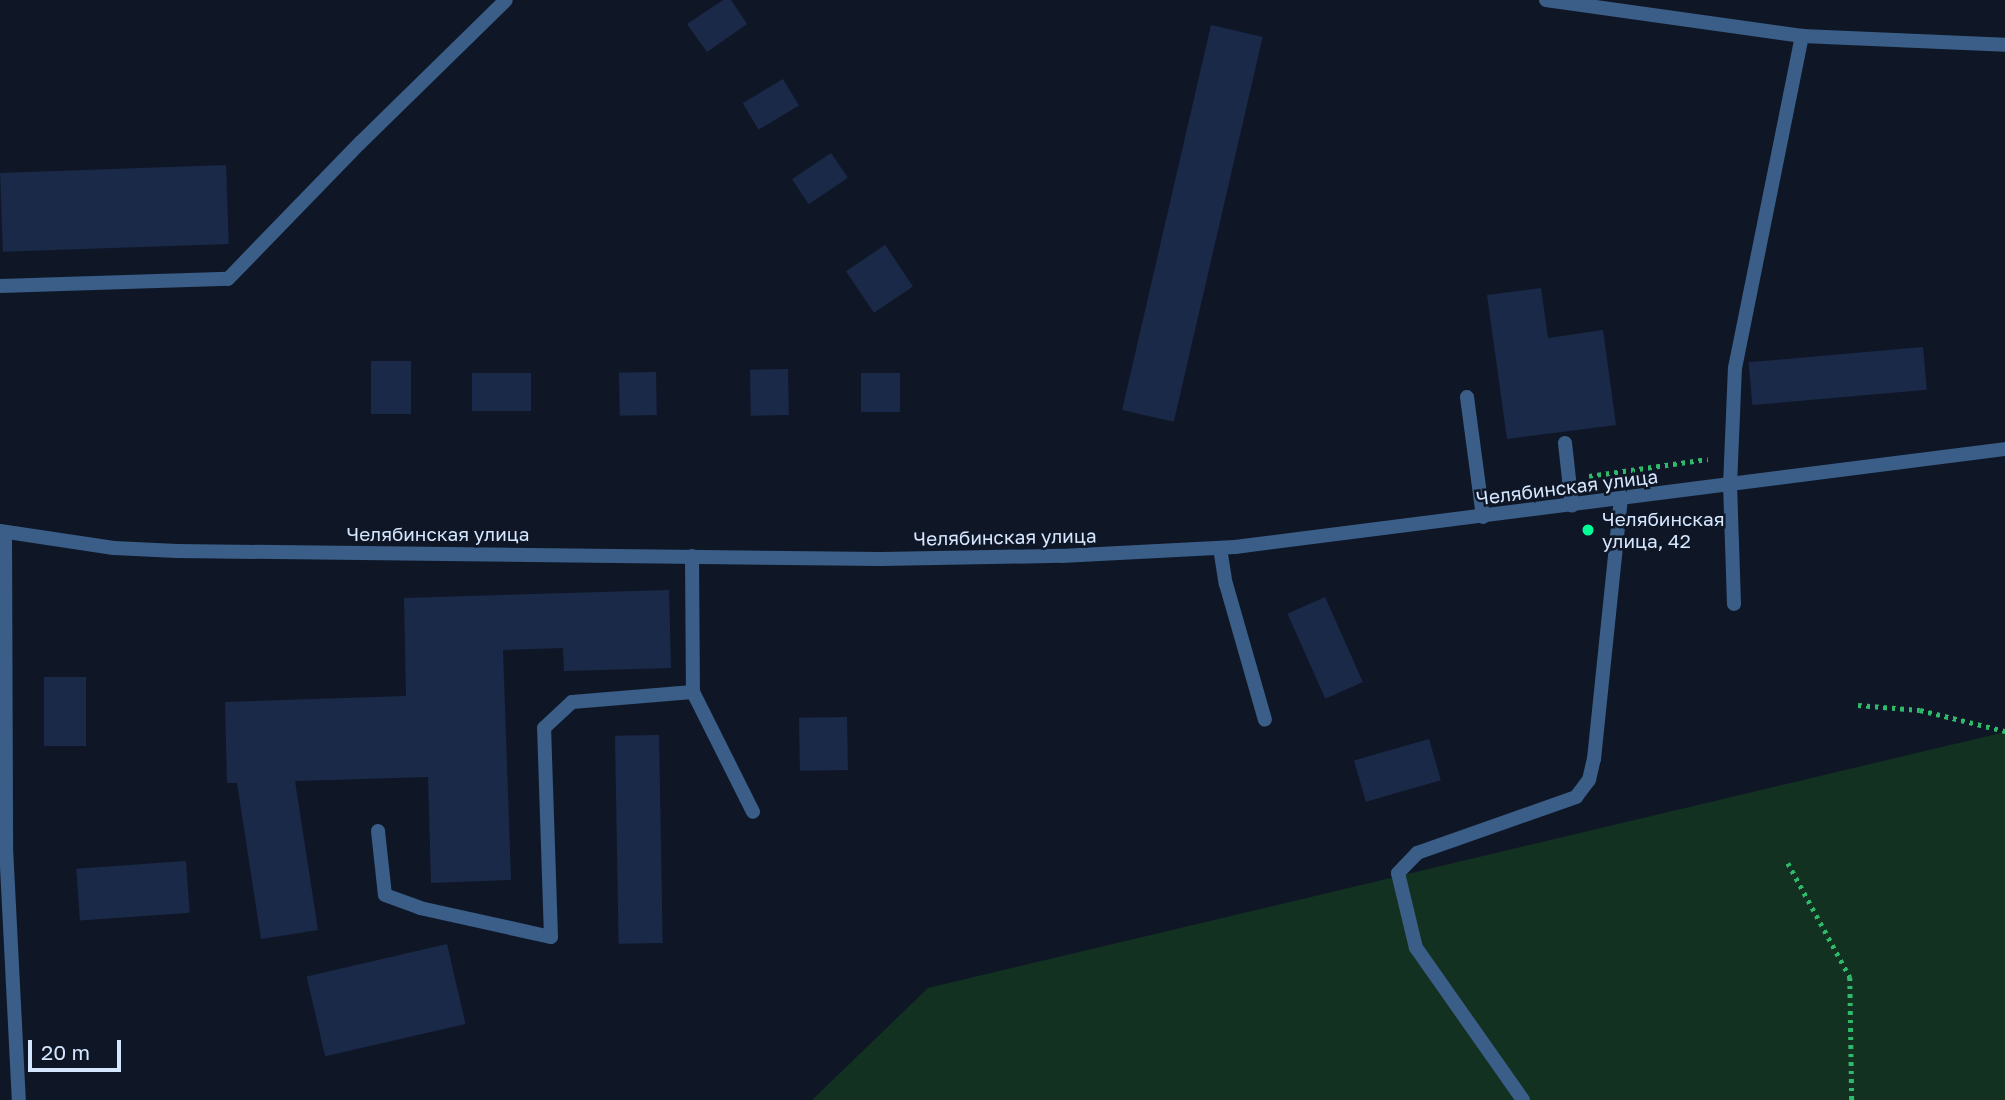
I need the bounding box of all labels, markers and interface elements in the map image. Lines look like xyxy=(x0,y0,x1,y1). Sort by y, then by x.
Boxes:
street label: Челябинская улица xyxy=(1475,465,1659,509)
place label: Челябинская улица, 42 xyxy=(1602,508,1725,552)
marker: Челябинская улица, 42 xyxy=(1580,522,1596,538)
street label: Челябинская улица xyxy=(346,523,530,545)
street label: Челябинская улица xyxy=(913,524,1097,550)
scale bar xyxy=(32,1026,124,1070)
text: 20 m xyxy=(41,1039,90,1065)

